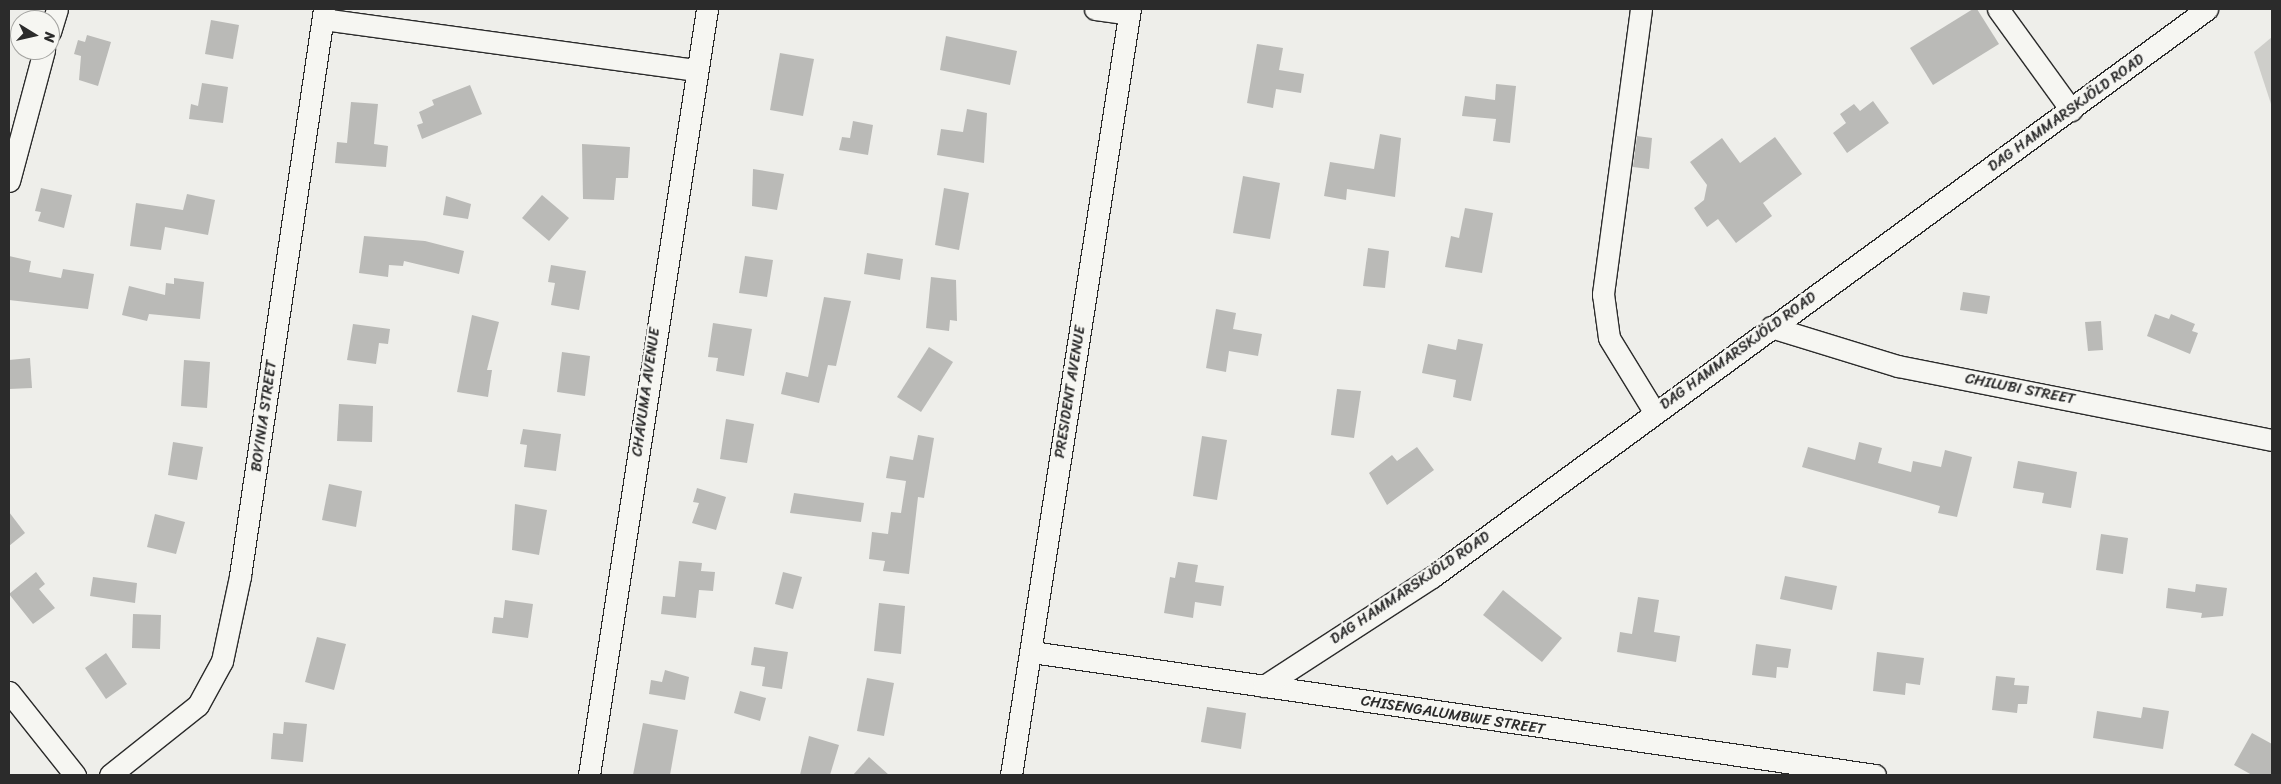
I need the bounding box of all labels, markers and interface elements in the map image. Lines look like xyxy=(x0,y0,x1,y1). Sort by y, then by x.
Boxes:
north arrow xyxy=(10,10,60,60)
text: N xyxy=(36,31,62,44)
street label: DAG HAMMARSKJÖLD ROAD xyxy=(1984,50,2148,176)
street label: DAG HAMMARSKJÖLD ROAD xyxy=(1656,288,1820,414)
street label: PRESIDENT AVENUE xyxy=(1051,325,1089,459)
street label: CHAVUMA AVENUE xyxy=(628,326,664,458)
street label: BOYINIA STREET xyxy=(247,359,281,473)
street label: CHILUBI STREET xyxy=(1963,369,2077,409)
street label: DAG HAMMARSKJÖLD ROAD xyxy=(1327,528,1493,648)
street label: CHISENGALUMBWE STREET xyxy=(1360,692,1546,738)

